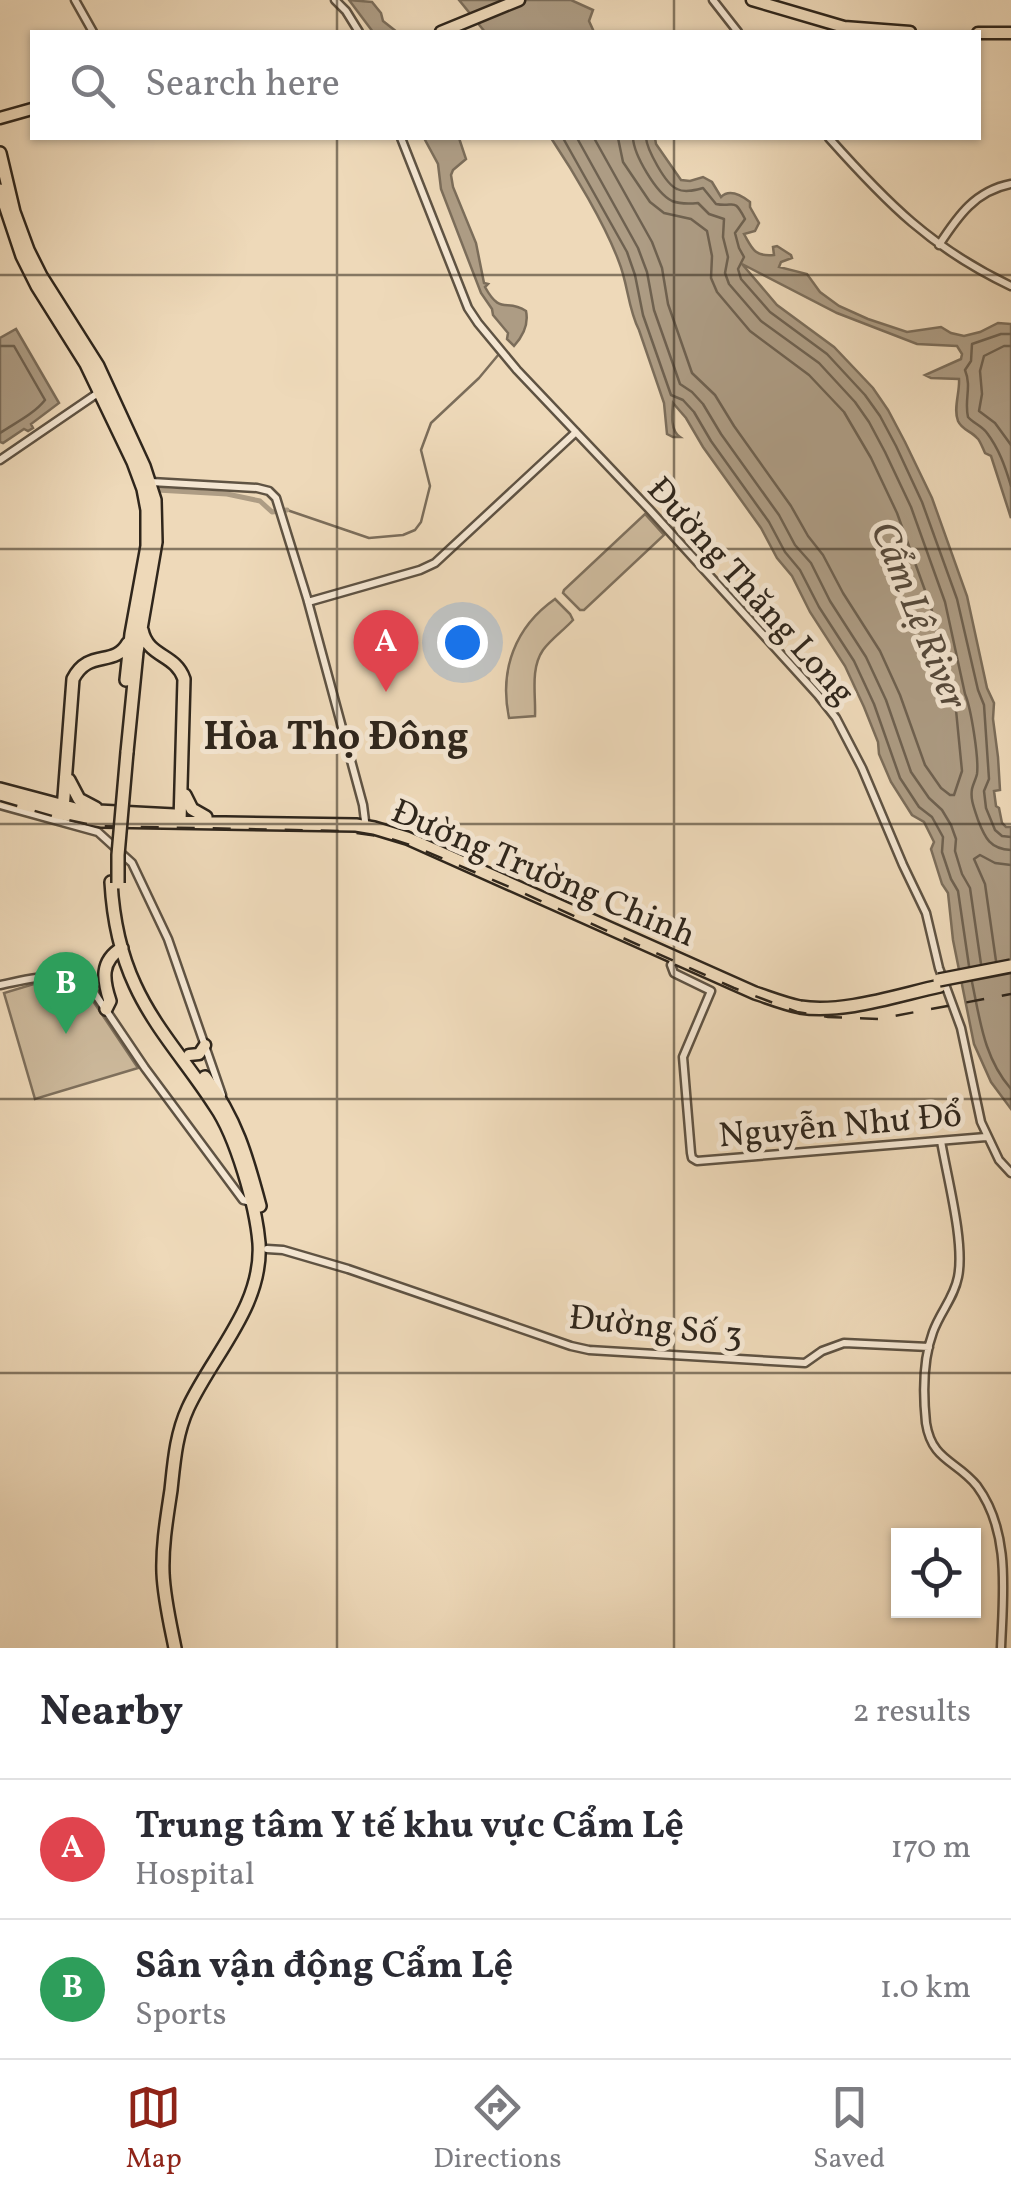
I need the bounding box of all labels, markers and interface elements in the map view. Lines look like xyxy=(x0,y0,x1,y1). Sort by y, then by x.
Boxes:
search box xyxy=(30,30,981,140)
icon: search xyxy=(65,58,120,113)
text: Search here xyxy=(145,59,340,112)
street label: Đường Thăng Long xyxy=(634,468,865,716)
water label: Cẩm Lệ River xyxy=(855,514,979,719)
pin: A xyxy=(354,610,418,692)
your location xyxy=(437,617,488,668)
district label: Hòa Thọ Đông xyxy=(203,711,469,767)
street label: Đường Trường Chinh xyxy=(383,789,702,961)
pin: B xyxy=(34,952,98,1034)
street label: Nguyễn Như Đổ xyxy=(717,1092,964,1162)
street label: Đường Số 3 xyxy=(566,1295,745,1361)
map controls xyxy=(891,1528,981,1618)
button: locate xyxy=(891,1528,981,1618)
text: Nearby xyxy=(40,1684,183,1743)
text: 2 results xyxy=(853,1691,971,1735)
text: Trung tâm Y tế khu vực Cẩm Lệ xyxy=(135,1801,684,1854)
text: A xyxy=(61,1827,84,1871)
text: 170 m xyxy=(890,1827,971,1871)
text: Hospital xyxy=(135,1854,255,1898)
text: Sân vận động Cẩm Lệ xyxy=(135,1941,513,1994)
text: B xyxy=(62,1967,83,2011)
text: 1.0 km xyxy=(880,1967,971,2011)
text: Sports xyxy=(135,1994,226,2038)
tab: Map xyxy=(126,2080,182,2179)
tab: Directions xyxy=(433,2080,562,2179)
tab: Saved xyxy=(813,2080,885,2179)

